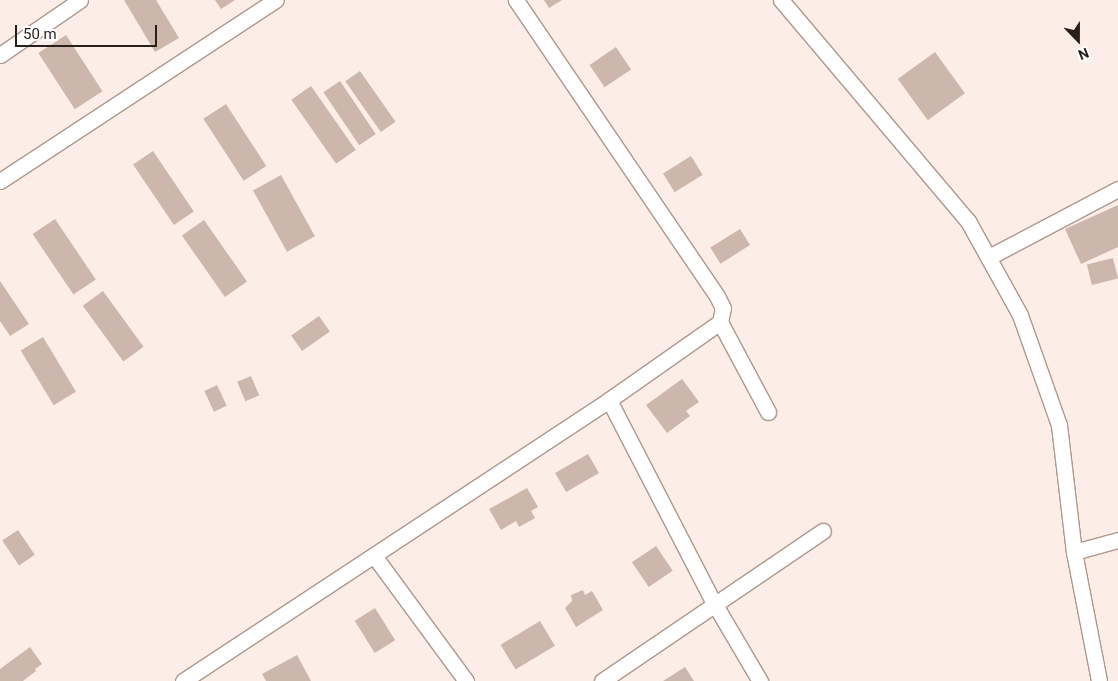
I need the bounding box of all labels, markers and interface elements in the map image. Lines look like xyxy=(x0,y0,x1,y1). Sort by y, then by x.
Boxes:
scale bar xyxy=(18,15,160,47)
north arrow xyxy=(1053,15,1103,65)
text: 50 m xyxy=(23,25,57,43)
text: N xyxy=(1076,45,1091,63)

